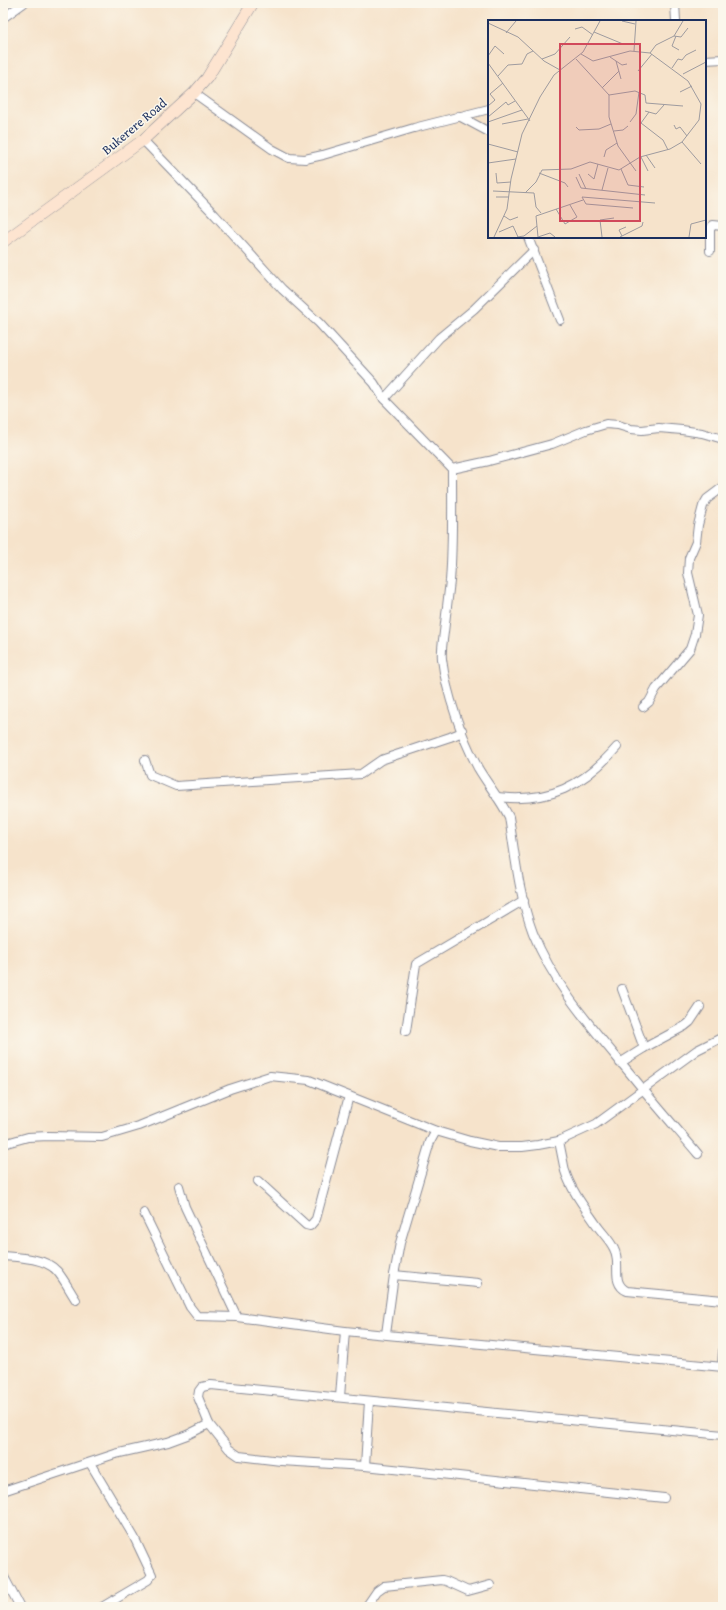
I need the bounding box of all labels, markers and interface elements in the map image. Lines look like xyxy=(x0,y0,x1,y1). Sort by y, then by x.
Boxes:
inset map xyxy=(488,20,706,238)
street label: Bukerere Road xyxy=(98,94,171,159)

